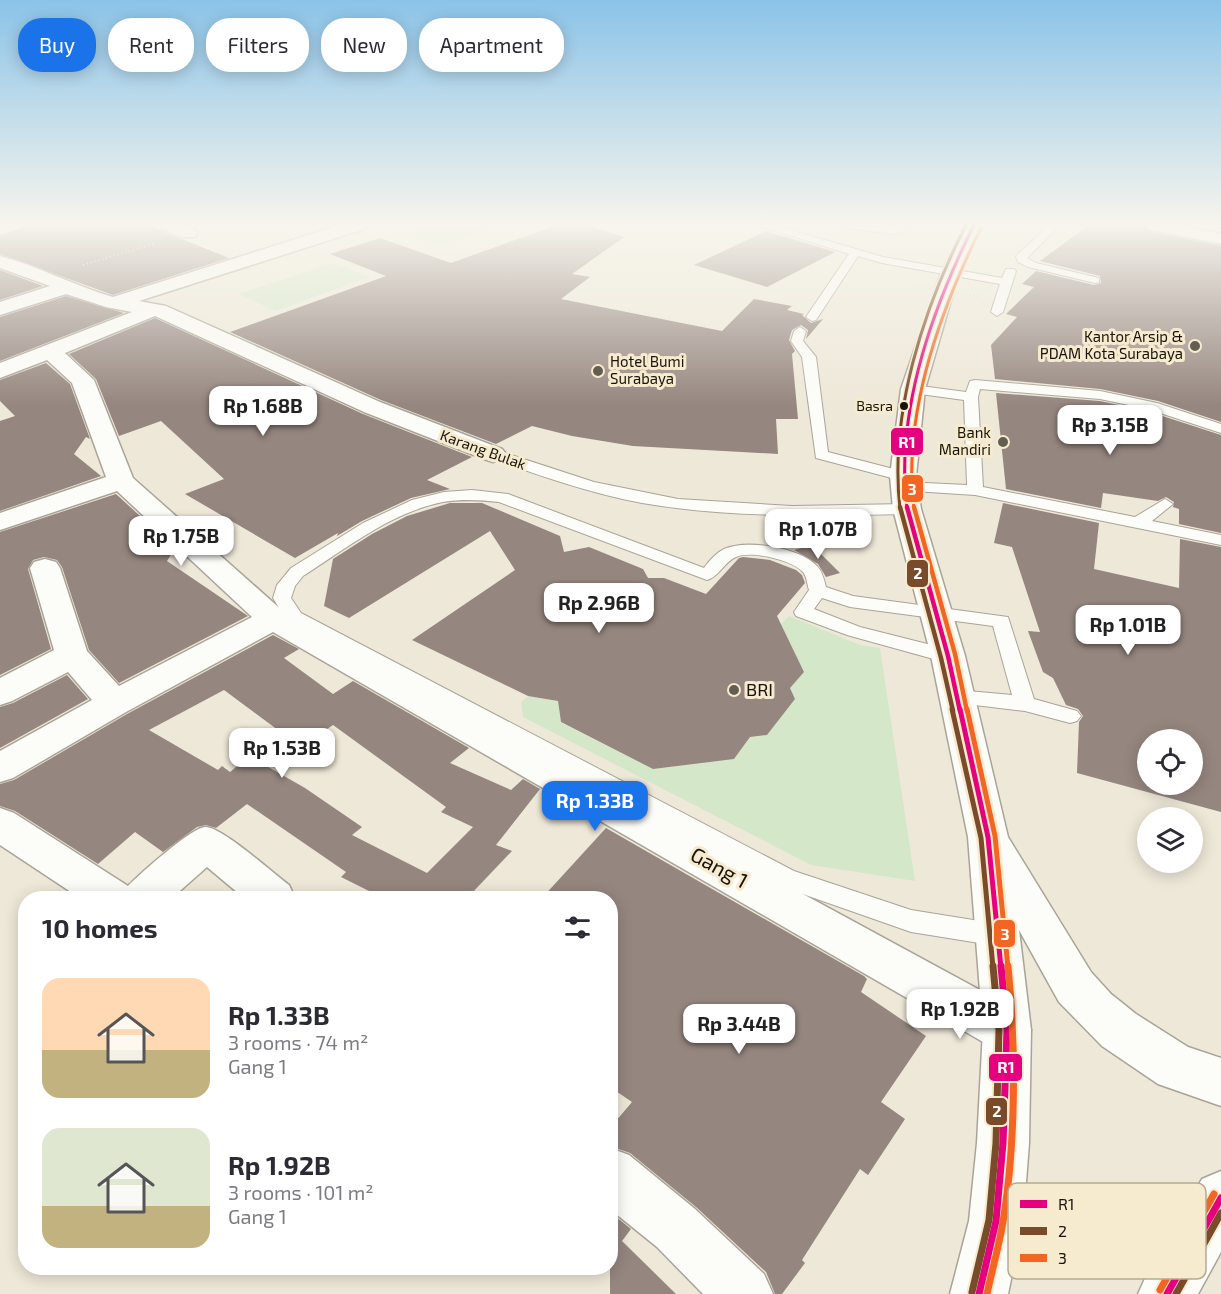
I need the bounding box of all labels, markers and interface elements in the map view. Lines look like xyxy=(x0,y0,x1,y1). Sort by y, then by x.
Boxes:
chip: Buy xyxy=(18,18,96,72)
chip: Rent xyxy=(108,18,194,72)
chip: Filters xyxy=(206,18,309,72)
chip: New xyxy=(321,18,407,72)
chip: Apartment xyxy=(419,18,564,72)
place label: Kantor Arsip & PDAM Kota Surabaya xyxy=(1040,327,1183,362)
marker: Kantor Arsip & PDAM Kota Surabaya xyxy=(1188,339,1202,353)
place label: Hotel Bumi Surabaya xyxy=(610,352,684,387)
marker: Hotel Bumi Surabaya xyxy=(591,364,605,378)
pin: Rp 1.68B xyxy=(201,386,325,437)
text: Rp 1.68B xyxy=(223,393,303,417)
place label: Basra xyxy=(856,397,893,414)
marker: Basra xyxy=(898,400,910,412)
pin: Rp 3.15B xyxy=(1048,405,1172,456)
text: Rp 3.15B xyxy=(1071,412,1149,436)
place label: Bank Mandiri xyxy=(939,423,991,458)
street label: Karang Bulak xyxy=(438,425,529,473)
line badge: R1 xyxy=(890,427,924,456)
text: R1 xyxy=(898,432,916,451)
marker: Bank Mandiri xyxy=(996,435,1010,449)
line badge: 3 xyxy=(901,474,924,503)
text: 3 xyxy=(907,479,917,498)
pin: Rp 1.07B xyxy=(756,509,880,560)
pin: Rp 1.75B xyxy=(119,516,243,567)
text: Rp 1.07B xyxy=(779,516,857,540)
text: Rp 1.75B xyxy=(143,523,219,547)
line badge: 2 xyxy=(906,559,929,588)
text: 2 xyxy=(913,563,923,582)
pin: Rp 2.96B xyxy=(537,583,661,634)
text: Rp 2.96B xyxy=(558,590,640,614)
pin: Rp 1.01B xyxy=(1066,605,1190,656)
text: Rp 1.01B xyxy=(1090,612,1166,636)
place label: BRI xyxy=(746,678,773,700)
marker: BRI xyxy=(727,683,741,697)
pin: Rp 1.53B xyxy=(220,728,344,779)
map controls xyxy=(1137,729,1203,873)
button: locate xyxy=(1137,729,1203,795)
text: Rp 1.53B xyxy=(243,735,321,759)
pin: Rp 1.33B xyxy=(533,781,657,832)
text: Rp 1.33B xyxy=(556,788,634,812)
button: layers xyxy=(1137,807,1203,873)
street label: Gang 1 xyxy=(687,841,753,893)
icon: filters xyxy=(561,911,594,944)
text: 10 homes xyxy=(42,912,158,943)
line badge: 3 xyxy=(993,919,1016,948)
text: 3 xyxy=(1000,924,1010,943)
pin: Rp 1.92B xyxy=(898,989,1022,1040)
text: Rp 1.92B xyxy=(921,996,1000,1020)
text: Rp 1.33B xyxy=(228,999,330,1030)
icon: home xyxy=(90,1002,162,1074)
pin: Rp 3.44B xyxy=(677,1004,801,1055)
text: Rp 3.44B xyxy=(697,1011,781,1035)
text: 3 rooms · 74 m² xyxy=(228,1030,368,1054)
line badge: R1 xyxy=(988,1053,1023,1082)
text: Gang 1 xyxy=(228,1054,287,1078)
text: R1 xyxy=(997,1057,1015,1076)
line badge: 2 xyxy=(985,1097,1008,1126)
text: 2 xyxy=(992,1101,1002,1120)
text: Rp 1.92B xyxy=(228,1149,331,1180)
icon: home xyxy=(90,1152,162,1224)
text: 3 rooms · 101 m² xyxy=(228,1180,374,1204)
legend xyxy=(1008,1183,1206,1279)
text: R1 xyxy=(1058,1194,1074,1213)
text: Gang 1 xyxy=(228,1204,287,1228)
text: 2 xyxy=(1058,1221,1067,1240)
text: 3 xyxy=(1058,1248,1067,1267)

